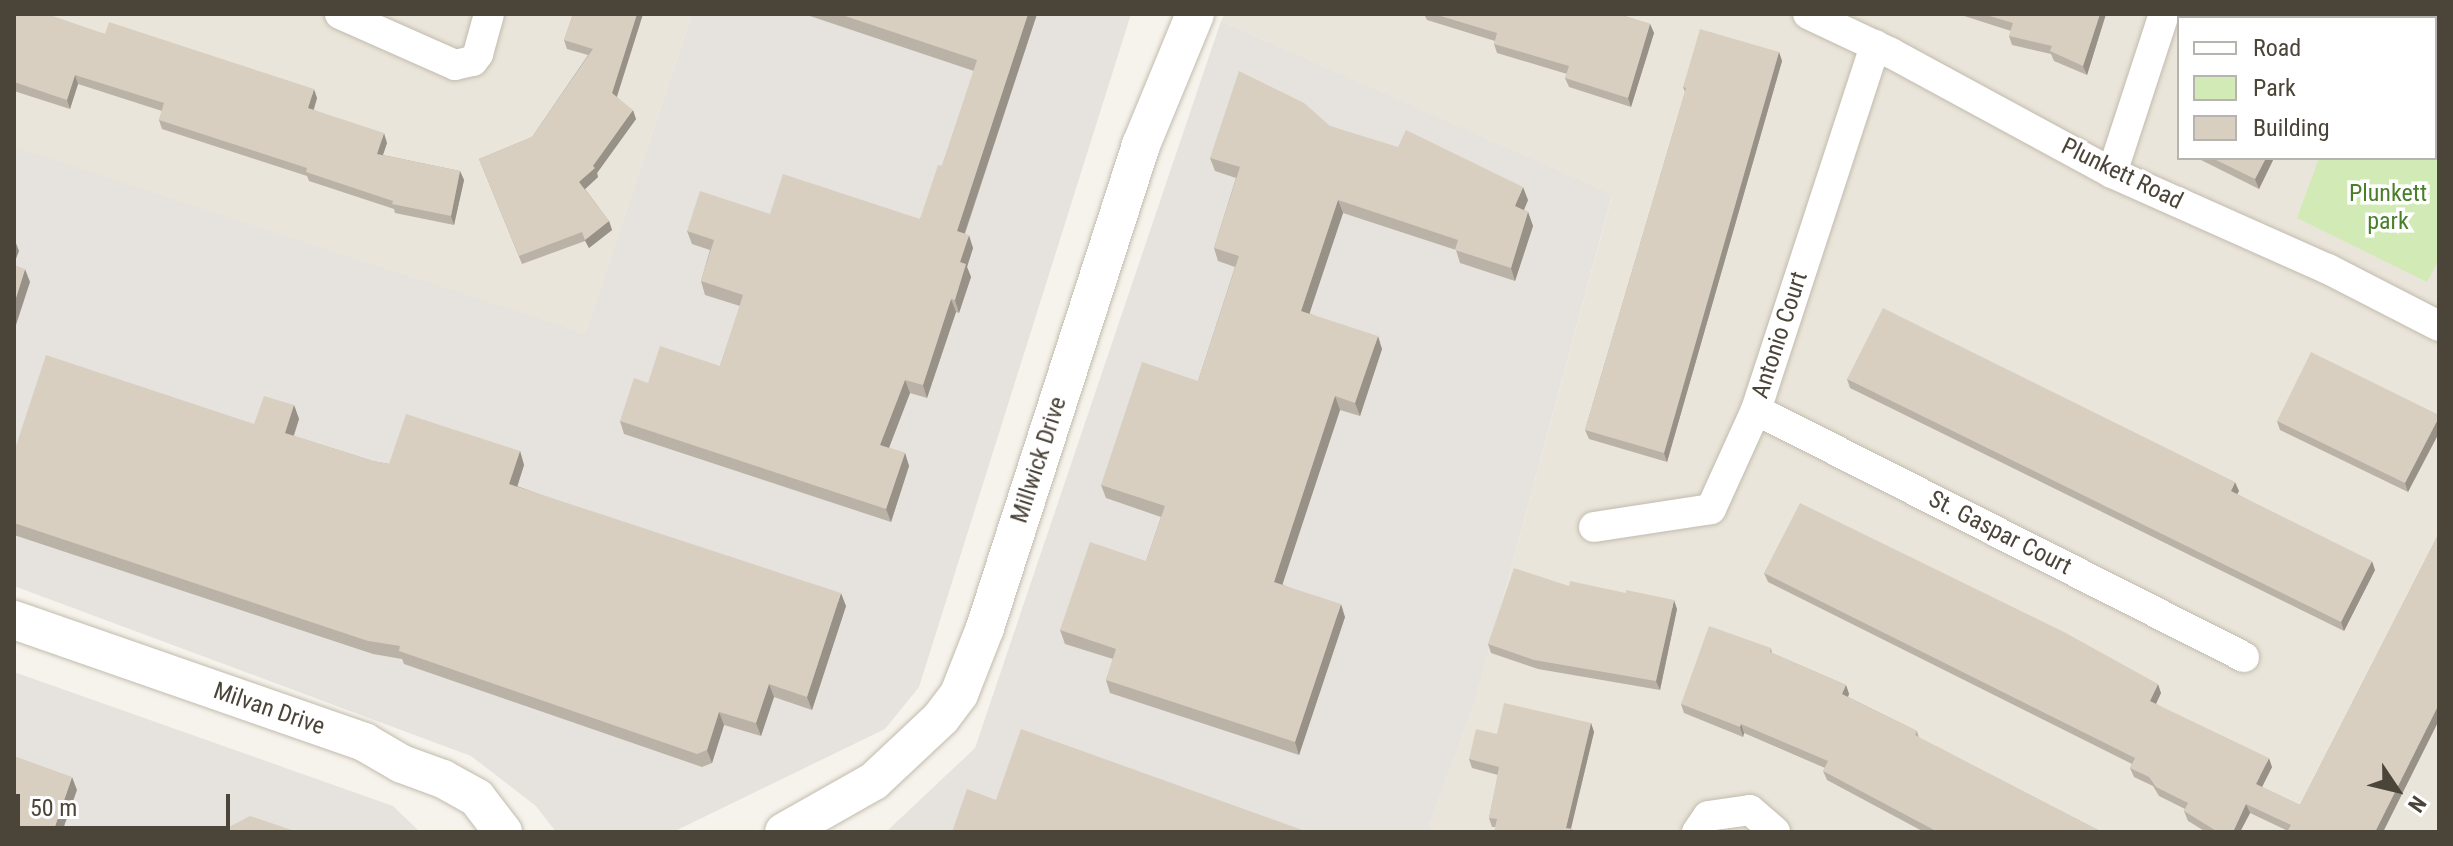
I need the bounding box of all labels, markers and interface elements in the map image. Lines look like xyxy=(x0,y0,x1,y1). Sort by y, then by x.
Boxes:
legend xyxy=(2177,16,2437,160)
text: Road xyxy=(2253,34,2301,62)
text: Park xyxy=(2253,74,2296,102)
text: Building xyxy=(2253,114,2330,142)
street label: Plunkett Road xyxy=(2056,132,2188,216)
park label: Plunkett park xyxy=(2349,180,2427,236)
street label: Antonio Court xyxy=(1746,268,1814,402)
street label: Millwick Drive xyxy=(1005,393,1073,527)
street label: St. Gaspar Court xyxy=(1924,485,2076,581)
street label: Milvan Drive xyxy=(210,677,328,741)
north arrow xyxy=(2357,750,2437,830)
scale bar xyxy=(20,778,234,828)
text: N xyxy=(2403,791,2431,817)
text: 50 m xyxy=(30,794,77,822)

